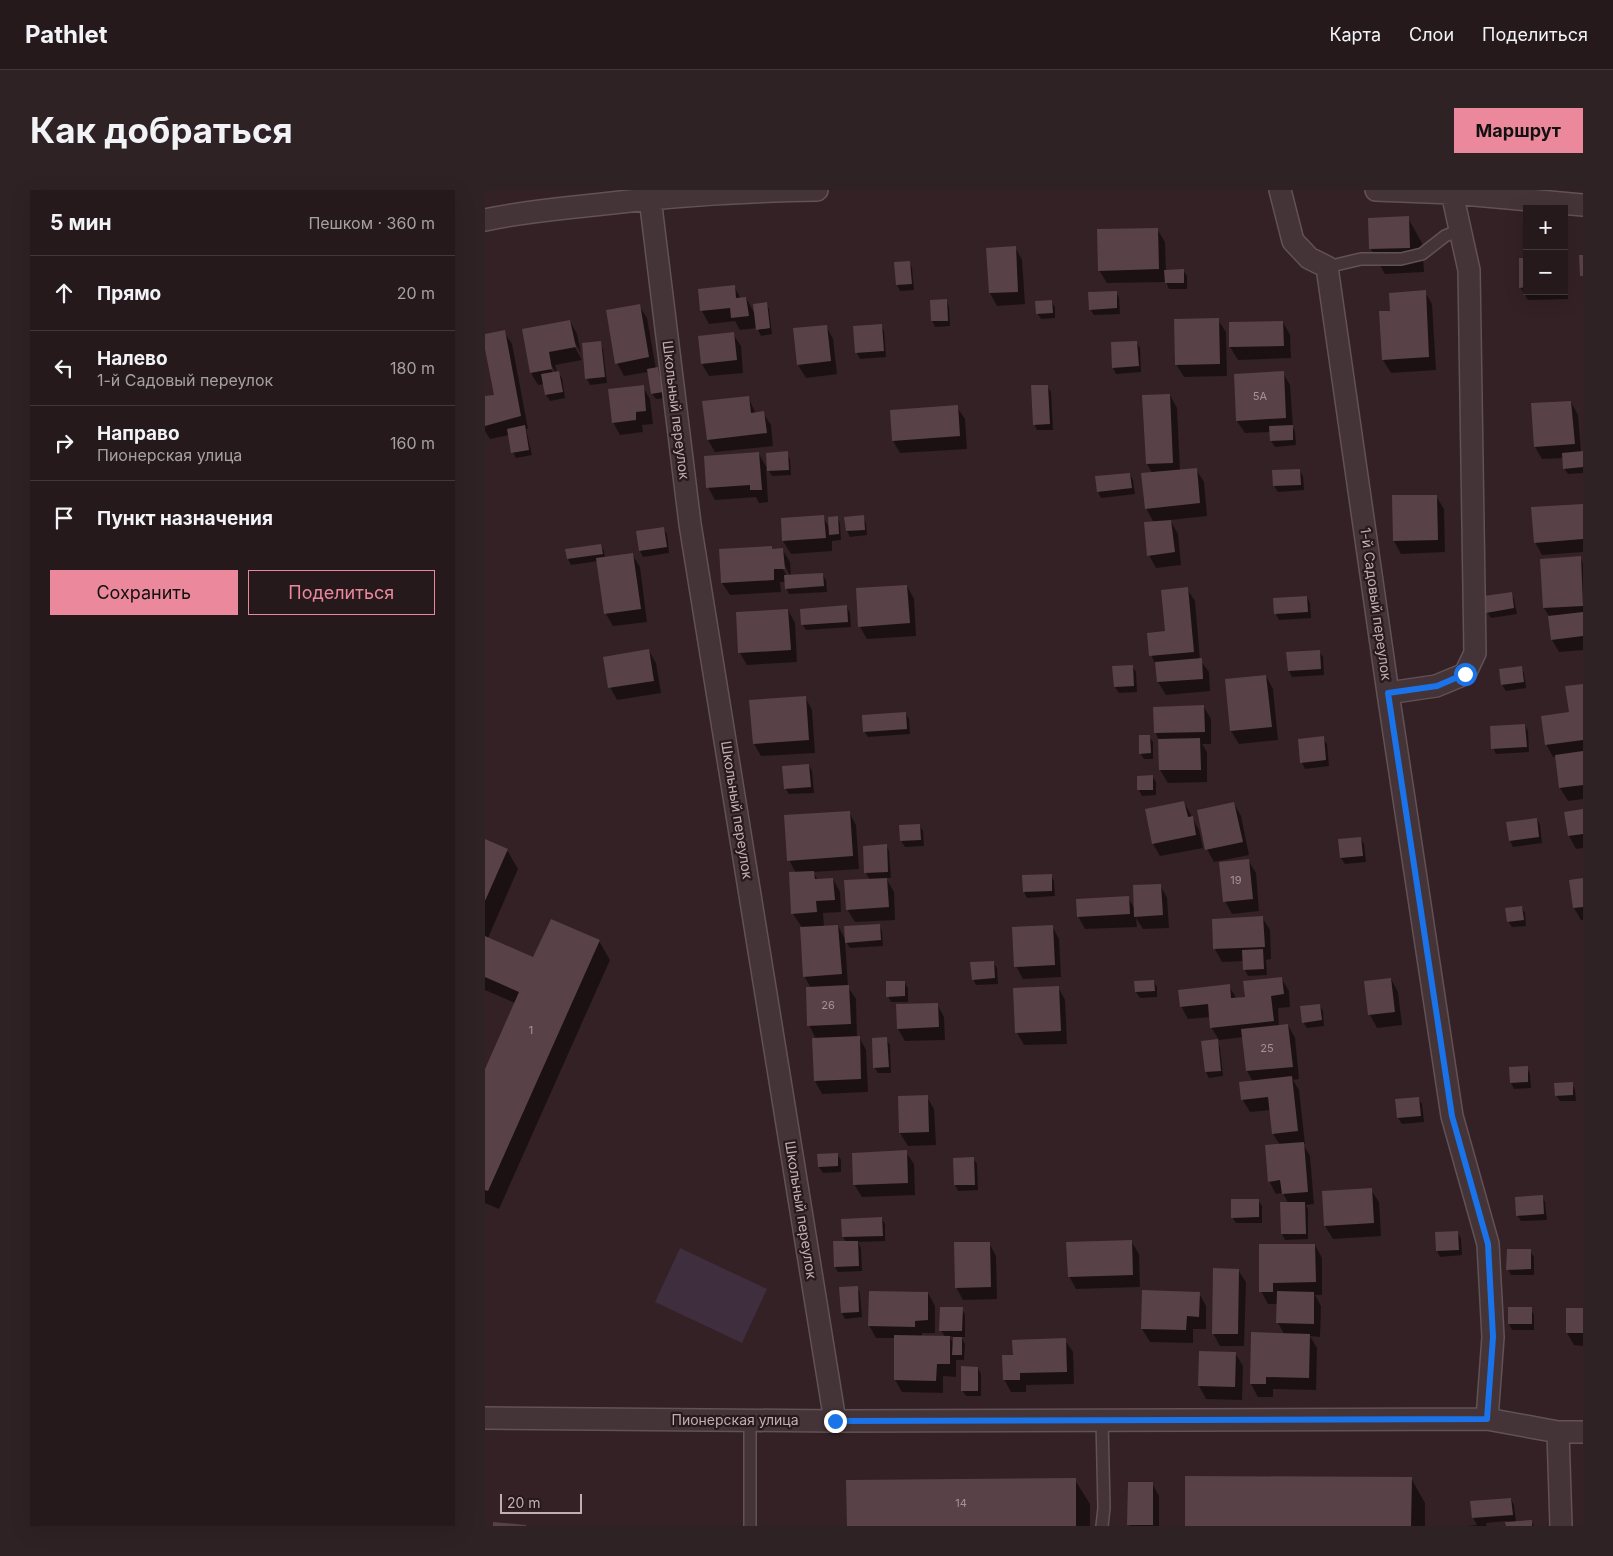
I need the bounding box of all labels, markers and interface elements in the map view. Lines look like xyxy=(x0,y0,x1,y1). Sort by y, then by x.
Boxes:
text: Pathlet xyxy=(25,20,108,49)
text: Карта xyxy=(1329,24,1381,45)
text: Слои xyxy=(1409,24,1454,45)
text: Поделиться xyxy=(1482,24,1588,45)
button: Маршрут xyxy=(1454,108,1583,153)
text: Как добраться xyxy=(30,109,293,151)
map controls xyxy=(1523,205,1568,295)
button: + xyxy=(1523,205,1568,250)
text: 5 мин xyxy=(50,210,112,235)
text: Пешком · 360 m xyxy=(308,213,435,233)
button: − xyxy=(1523,250,1568,295)
icon: ahead xyxy=(50,279,78,307)
text: Прямо xyxy=(97,282,161,305)
text: 20 m xyxy=(397,283,435,303)
street label: Школьный переулок xyxy=(660,339,694,481)
text: Налево xyxy=(97,347,168,370)
icon: left xyxy=(50,354,78,382)
text: 180 m xyxy=(390,358,435,378)
text: 1-й Садовый переулок xyxy=(97,370,273,390)
house number: 5А xyxy=(1253,389,1268,403)
text: Направо xyxy=(97,422,180,445)
icon: right xyxy=(50,429,78,457)
text: 160 m xyxy=(390,433,435,453)
text: Пионерская улица xyxy=(97,445,242,465)
icon: arrive xyxy=(50,504,78,532)
text: Пункт назначения xyxy=(97,507,273,530)
street label: 1-й Садовый переулок xyxy=(1357,526,1396,682)
button: Сохранить xyxy=(50,570,238,615)
button: Поделиться xyxy=(248,570,435,615)
route start xyxy=(1454,663,1477,686)
street label: Школьный переулок xyxy=(718,740,757,881)
house number: 19 xyxy=(1230,873,1242,887)
house number: 26 xyxy=(821,998,835,1012)
house number: 1 xyxy=(529,1023,533,1037)
house number: 25 xyxy=(1260,1041,1274,1055)
street label: Школьный переулок xyxy=(782,1140,821,1281)
route end xyxy=(824,1410,847,1433)
street label: Пионерская улица xyxy=(671,1411,799,1428)
scale bar xyxy=(500,1491,583,1514)
text: 20 m xyxy=(507,1494,541,1511)
house number: 14 xyxy=(955,1496,967,1510)

